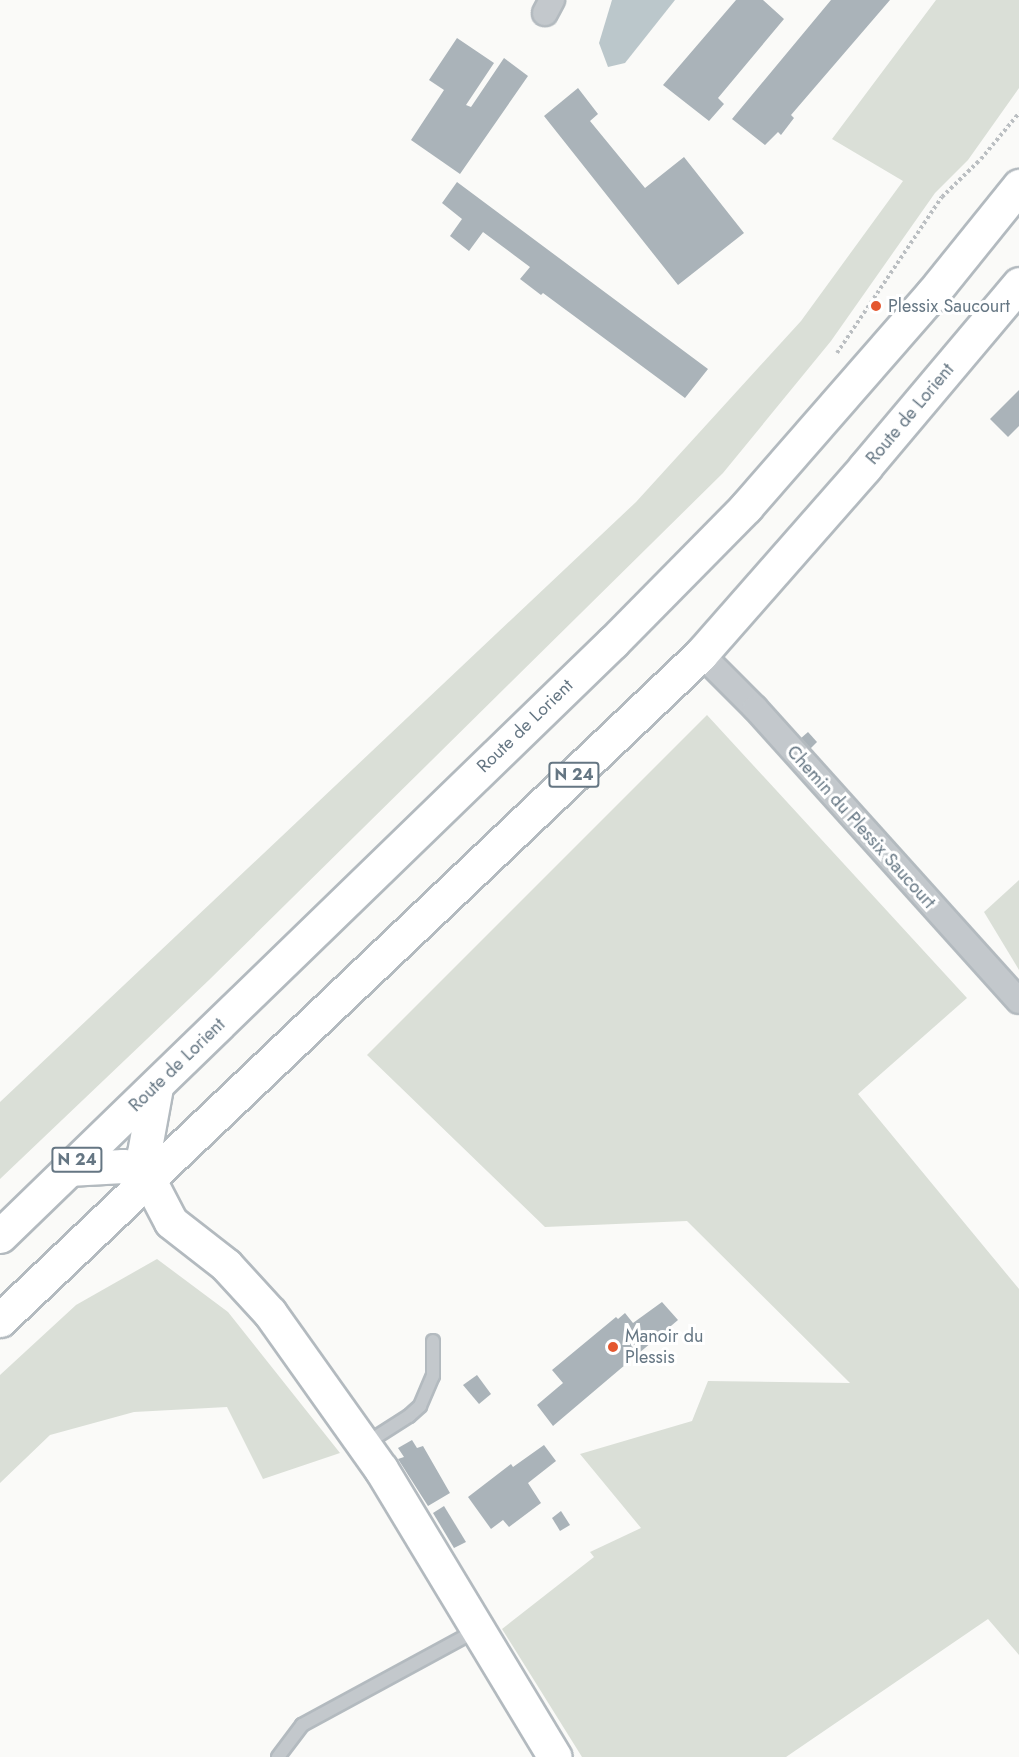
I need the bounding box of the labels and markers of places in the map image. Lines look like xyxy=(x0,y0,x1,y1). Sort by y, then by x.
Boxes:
place label: Plessix Saucourt xyxy=(888,295,1010,317)
marker: Plessix Saucourt xyxy=(869,299,883,313)
place label: Manoir du Plessis xyxy=(625,1326,703,1368)
marker: Manoir du Plessis xyxy=(606,1340,620,1354)

